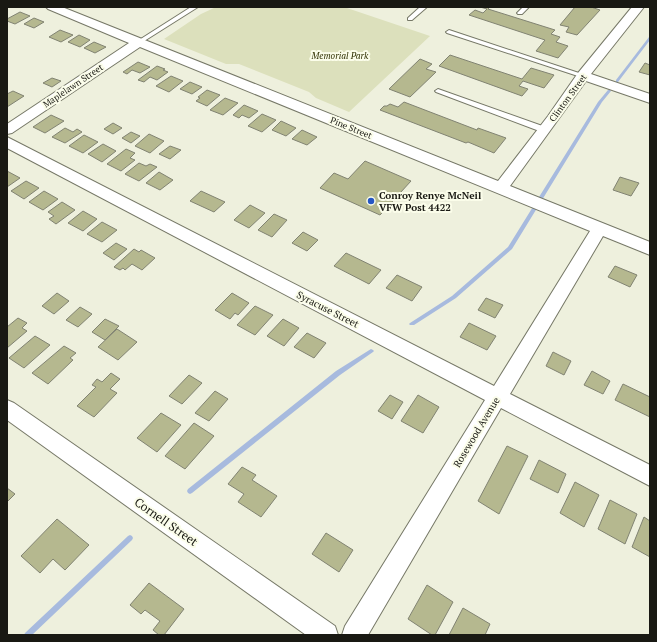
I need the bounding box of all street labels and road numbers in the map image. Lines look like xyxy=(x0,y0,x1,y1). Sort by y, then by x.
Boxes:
street label: Maplelawn Street xyxy=(41,61,106,111)
street label: Clinton Street xyxy=(547,71,590,124)
street label: Pine Street xyxy=(328,114,374,142)
street label: Syracuse Street xyxy=(294,288,361,331)
street label: Rosewood Avenue xyxy=(450,395,503,470)
street label: Cornell Street xyxy=(132,494,201,549)

